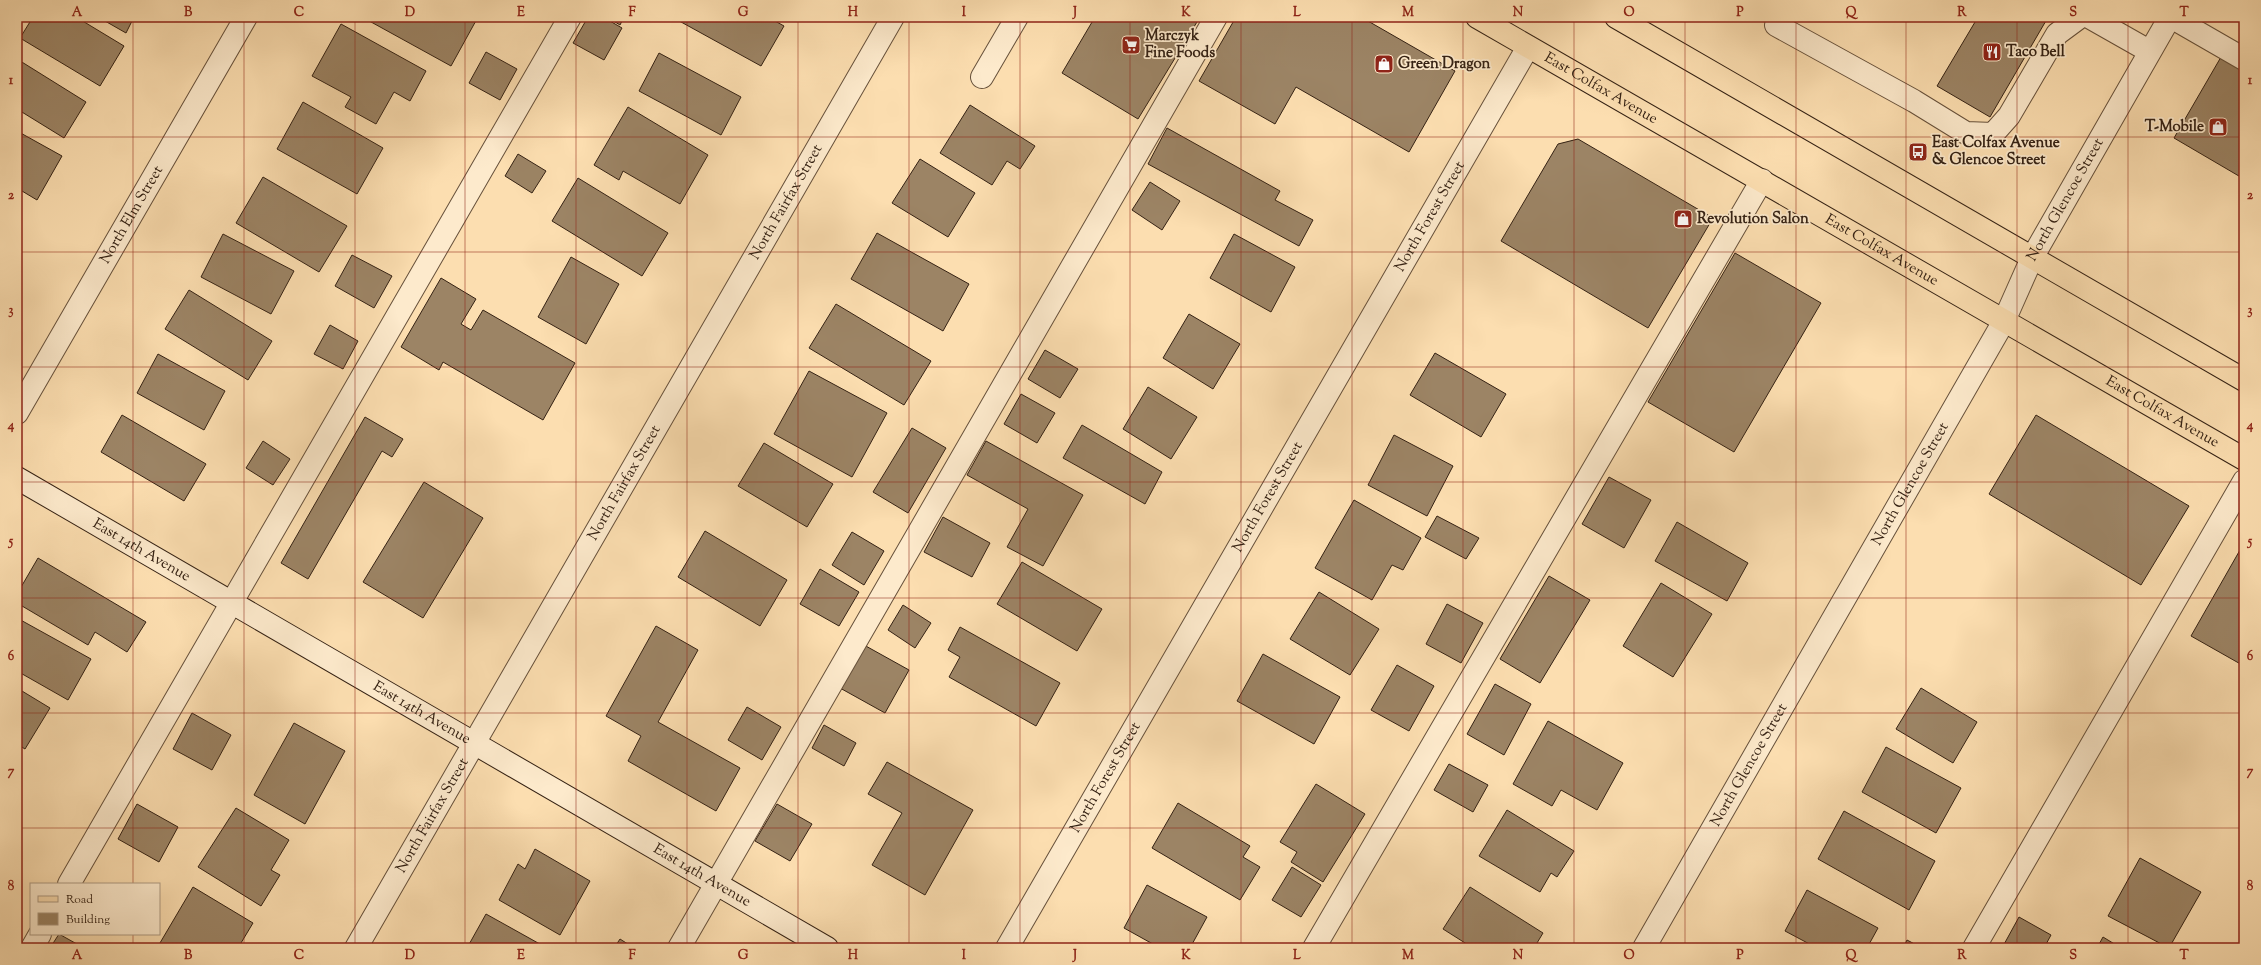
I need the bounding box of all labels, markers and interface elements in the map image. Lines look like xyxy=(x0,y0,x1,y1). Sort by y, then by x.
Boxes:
text: A xyxy=(72,4,83,22)
text: B xyxy=(184,4,193,22)
text: C xyxy=(294,4,304,22)
text: D xyxy=(405,4,415,22)
text: E xyxy=(517,4,525,22)
text: F xyxy=(628,4,636,22)
text: G xyxy=(738,4,749,22)
text: H xyxy=(848,4,859,22)
text: I xyxy=(962,4,967,22)
text: J xyxy=(1072,4,1077,22)
text: K xyxy=(1181,4,1191,22)
text: L xyxy=(1293,4,1301,22)
text: M xyxy=(1402,4,1414,22)
text: N xyxy=(1513,4,1524,22)
text: O xyxy=(1623,4,1635,22)
text: P xyxy=(1736,4,1744,22)
text: Q xyxy=(1846,4,1859,22)
text: R xyxy=(1957,4,1967,22)
text: S xyxy=(2069,4,2077,22)
text: T xyxy=(2179,4,2189,22)
place label: Marczyk Fine Foods xyxy=(1145,26,1215,64)
supermarket icon: Marczyk Fine Foods xyxy=(1120,34,1142,56)
restaurant icon: Taco Bell xyxy=(1981,41,2003,63)
place label: Taco Bell xyxy=(2006,42,2066,63)
street label: East Colfax Avenue xyxy=(1540,47,1662,129)
shop icon: Green Dragon xyxy=(1373,53,1395,75)
place label: Green Dragon xyxy=(1398,54,1491,75)
text: 1 xyxy=(9,72,14,90)
text: 1 xyxy=(2248,72,2253,90)
shop icon: T-Mobile xyxy=(2207,116,2229,138)
place label: T-Mobile xyxy=(2145,117,2204,138)
place label: East Colfax Avenue & Glencoe Street xyxy=(1932,133,2060,171)
street label: North Glencoe Street xyxy=(2022,134,2109,265)
street label: North Fairfax Street xyxy=(745,141,828,264)
bus stop icon: East Colfax Avenue & Glencoe Street xyxy=(1907,141,1929,163)
street label: North Forest Street xyxy=(1390,157,1470,276)
street label: North Elm Street xyxy=(95,162,168,268)
text: 2 xyxy=(8,187,15,205)
text: 2 xyxy=(2247,187,2254,205)
shop icon: Revolution Salon xyxy=(1672,208,1694,230)
place label: Revolution Salon xyxy=(1697,209,1809,230)
street label: East Colfax Avenue xyxy=(1821,209,1942,291)
text: 3 xyxy=(8,302,14,320)
text: 3 xyxy=(2247,302,2253,320)
street label: East Colfax Avenue xyxy=(2102,371,2223,453)
text: 4 xyxy=(7,417,15,435)
text: 4 xyxy=(2246,417,2254,435)
street label: North Glencoe Street xyxy=(1867,419,1954,549)
street label: North Fairfax Street xyxy=(583,421,666,544)
street label: North Forest Street xyxy=(1227,438,1308,556)
street label: East 14th Avenue xyxy=(89,514,194,587)
text: 5 xyxy=(8,533,14,551)
text: 5 xyxy=(2247,533,2253,551)
text: 6 xyxy=(8,648,15,666)
text: 6 xyxy=(2247,648,2254,666)
street label: East 14th Avenue xyxy=(369,676,475,750)
street label: North Glencoe Street xyxy=(1705,700,1793,830)
street label: North Forest Street xyxy=(1065,718,1146,837)
street label: North Fairfax Street xyxy=(391,754,474,877)
text: 7 xyxy=(8,763,15,781)
text: 7 xyxy=(2247,763,2254,781)
street label: East 14th Avenue xyxy=(649,839,755,912)
text: 8 xyxy=(8,878,15,896)
text: 8 xyxy=(2247,878,2254,896)
legend xyxy=(30,883,160,935)
text: Road xyxy=(66,891,93,909)
text: Building xyxy=(66,911,110,929)
text: A xyxy=(72,947,83,965)
text: B xyxy=(184,947,193,965)
text: C xyxy=(294,947,304,965)
text: D xyxy=(405,947,415,965)
text: E xyxy=(517,947,525,965)
text: F xyxy=(628,947,636,965)
text: G xyxy=(738,947,749,965)
text: H xyxy=(848,947,859,965)
text: I xyxy=(962,947,967,965)
text: J xyxy=(1072,947,1077,965)
text: K xyxy=(1181,947,1191,965)
text: L xyxy=(1293,947,1301,965)
text: M xyxy=(1402,947,1414,965)
text: N xyxy=(1513,947,1524,965)
text: O xyxy=(1623,947,1635,965)
text: P xyxy=(1736,947,1744,965)
text: Q xyxy=(1846,947,1859,965)
text: R xyxy=(1957,947,1967,965)
text: S xyxy=(2069,947,2077,965)
text: T xyxy=(2179,947,2189,965)

